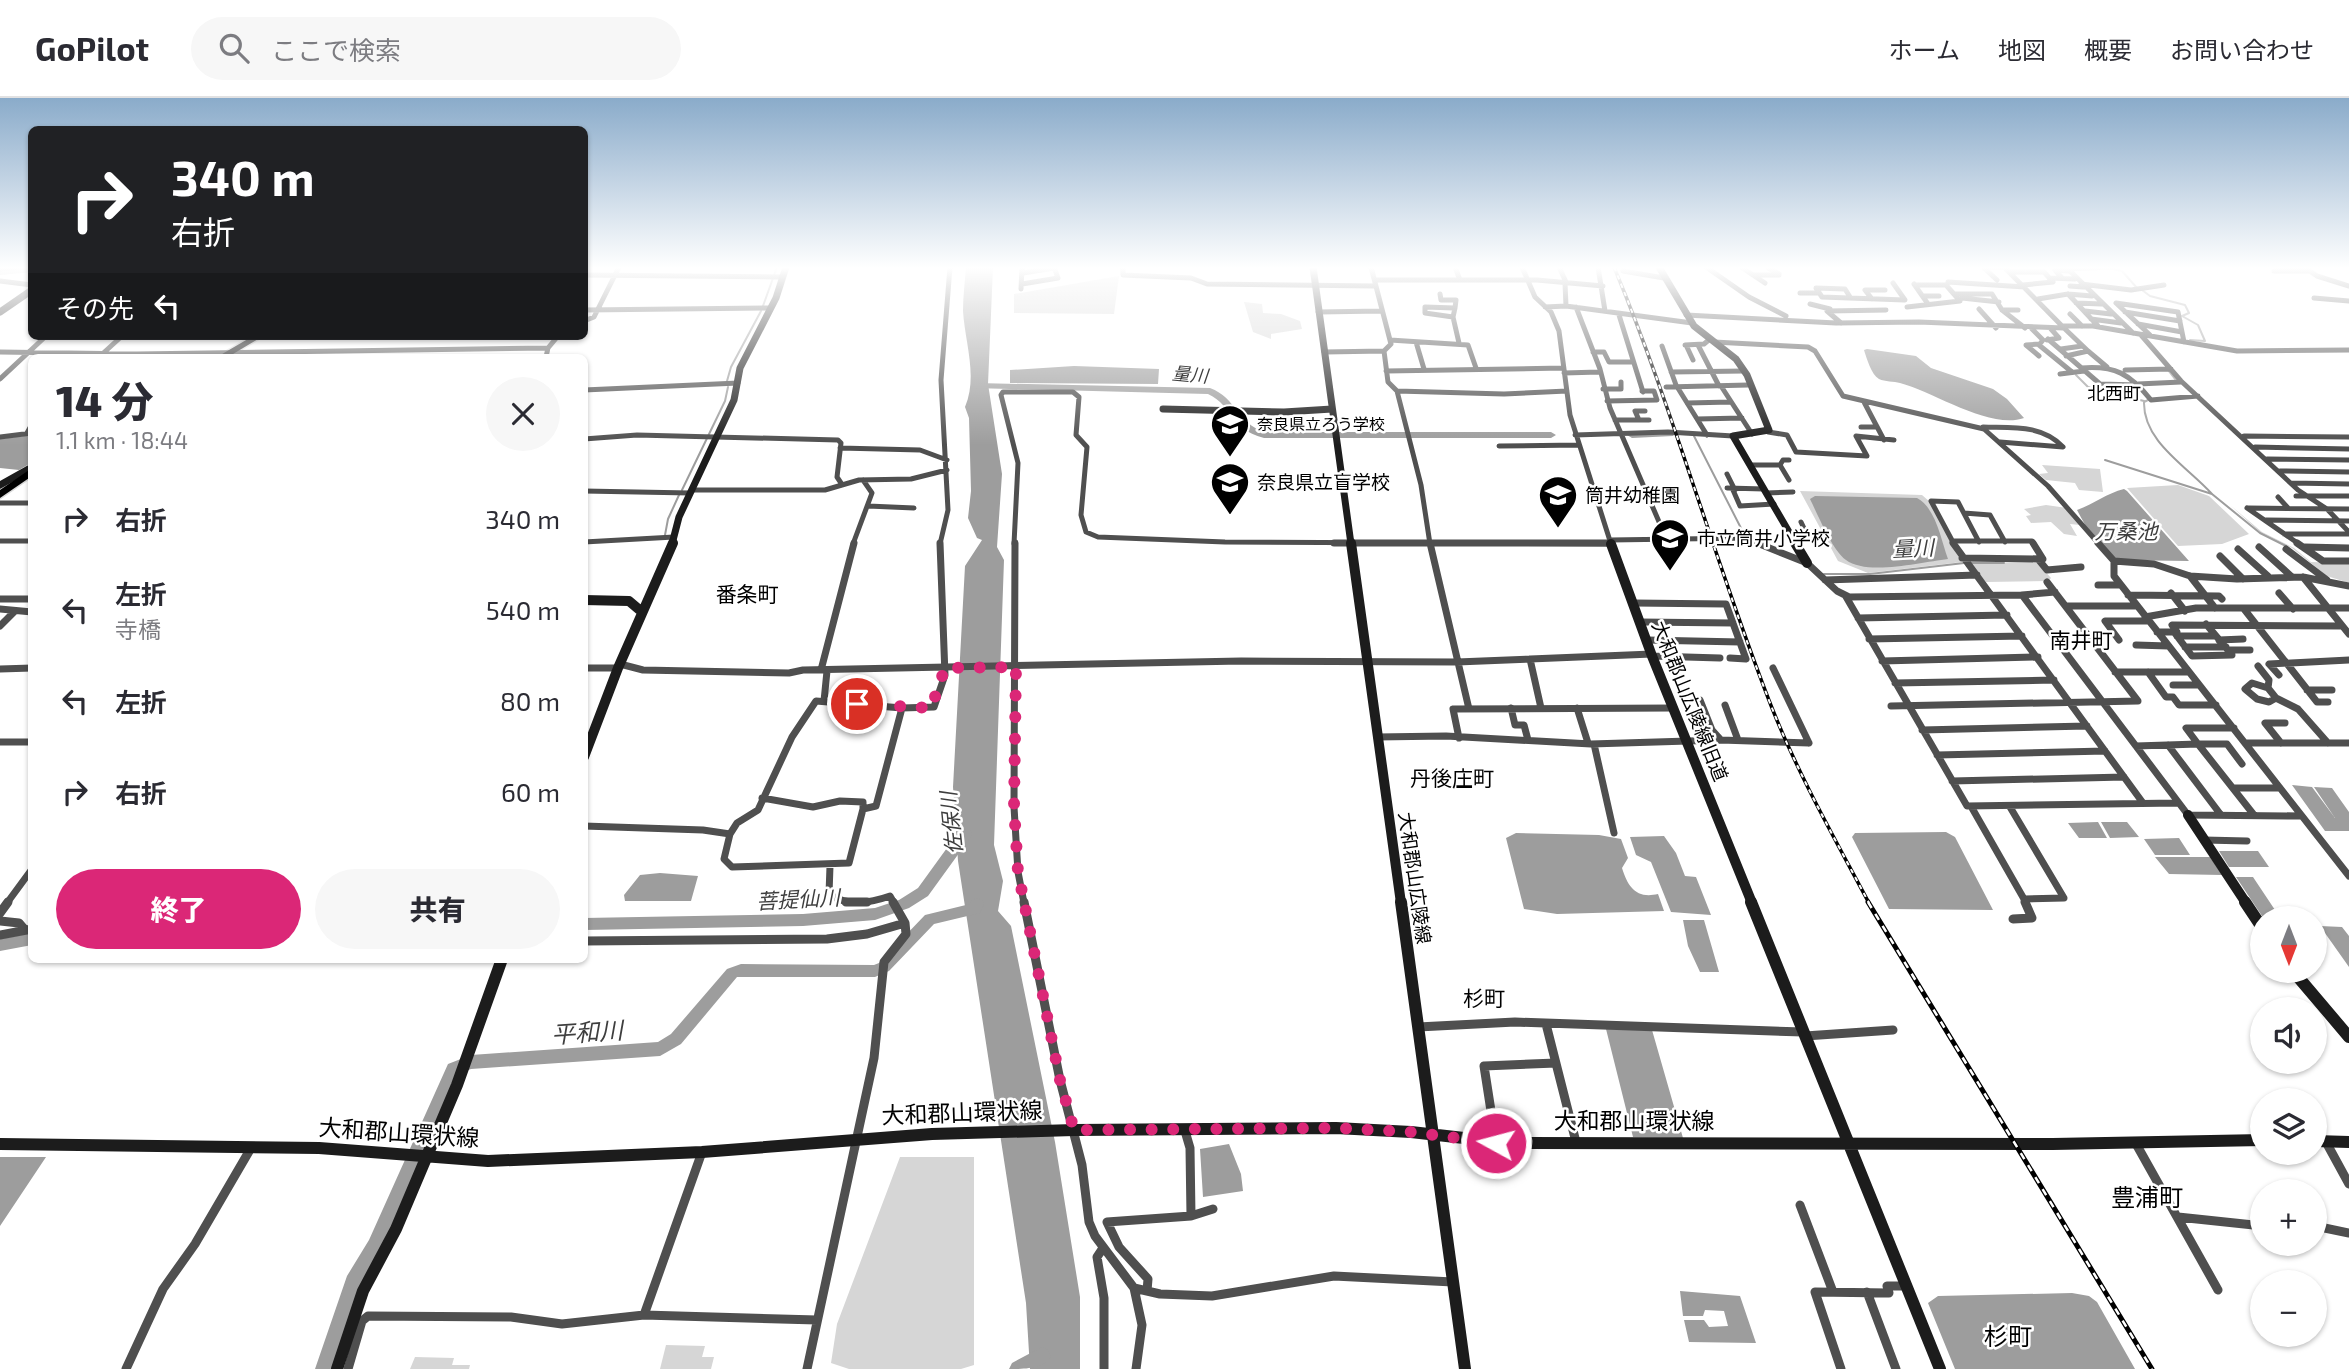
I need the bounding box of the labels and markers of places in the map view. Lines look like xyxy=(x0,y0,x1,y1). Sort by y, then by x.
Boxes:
school or university icon: 奈良県立ろう学校 xyxy=(1209,403,1251,458)
place label: 奈良県立ろう学校 xyxy=(1257,414,1385,433)
school or university icon: 奈良県立盲学校 xyxy=(1209,461,1251,516)
place label: 奈良県立盲学校 xyxy=(1257,470,1390,493)
school or university icon: 筒井幼稚園 xyxy=(1537,474,1579,529)
place label: 筒井幼稚園 xyxy=(1585,483,1680,506)
school or university icon: 市立筒井小学校 xyxy=(1649,517,1691,572)
place label: 市立筒井小学校 xyxy=(1697,526,1830,549)
pin xyxy=(827,674,887,734)

